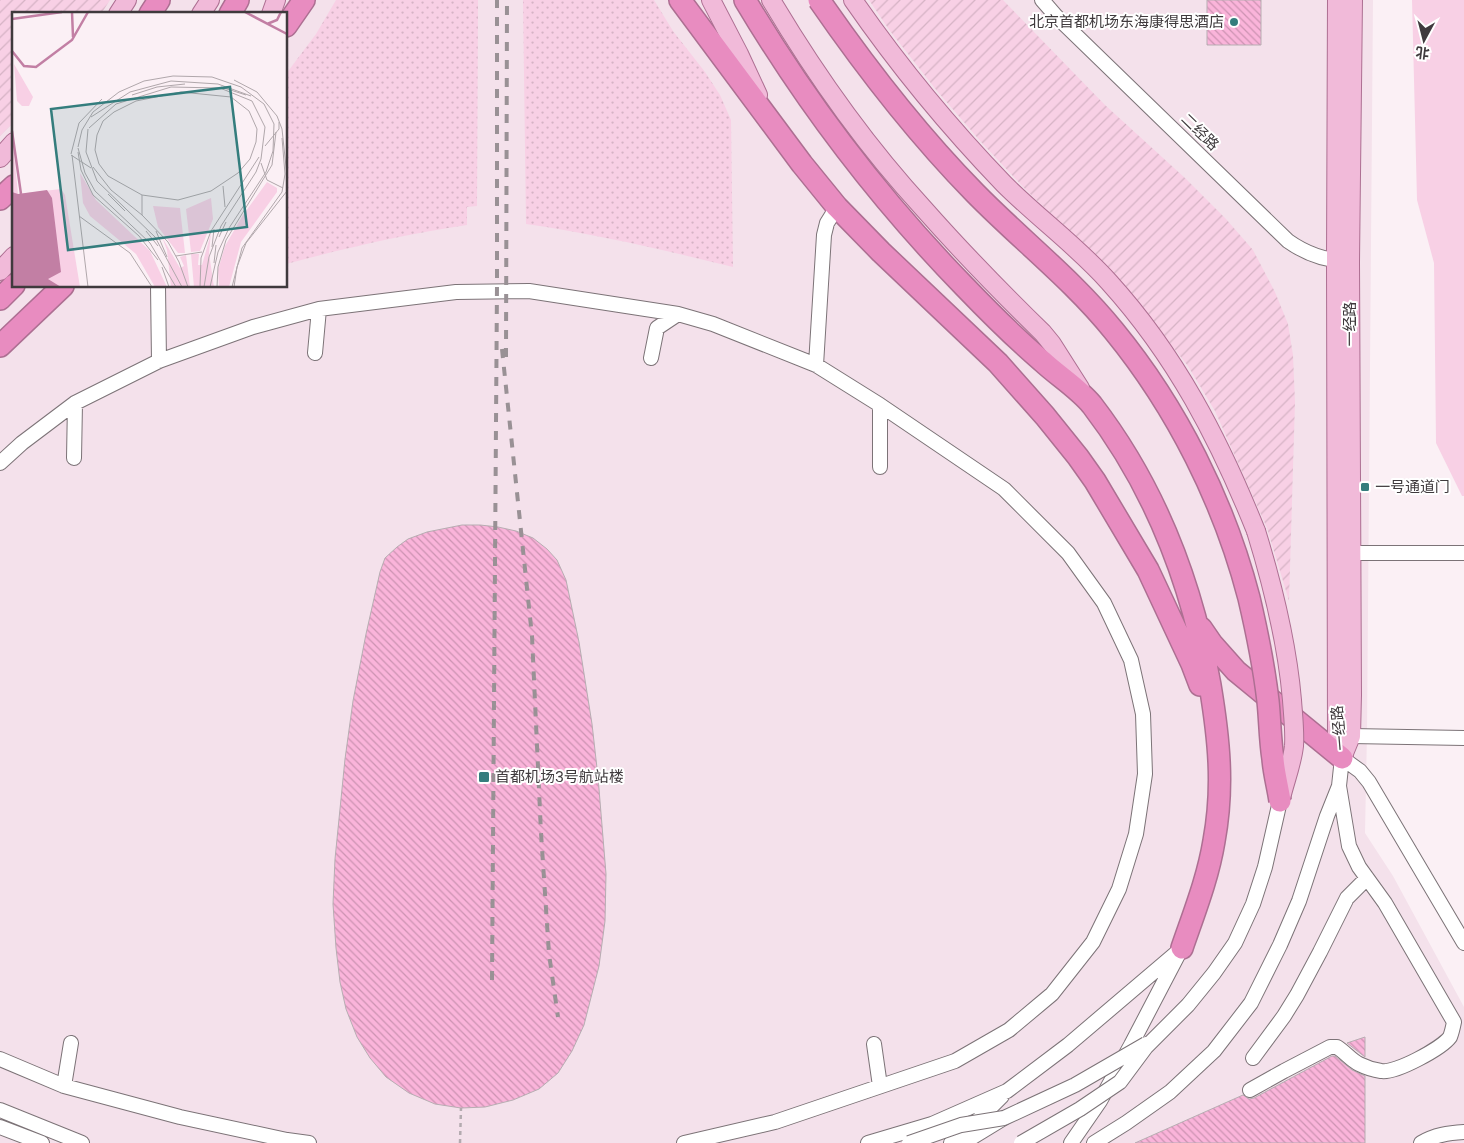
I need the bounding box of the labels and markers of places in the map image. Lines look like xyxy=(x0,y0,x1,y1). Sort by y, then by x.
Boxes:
place label: 北京首都机场东海康得思酒店 xyxy=(1029,11,1224,32)
marker: 北京首都机场东海康得思酒店 xyxy=(1228,16,1240,28)
place label: 一号通道门 xyxy=(1375,476,1450,497)
marker: 一号通道门 xyxy=(1359,481,1371,493)
place label: 首都机场3号航站楼 xyxy=(495,766,624,787)
marker: 首都机场3号航站楼 xyxy=(477,770,491,784)

